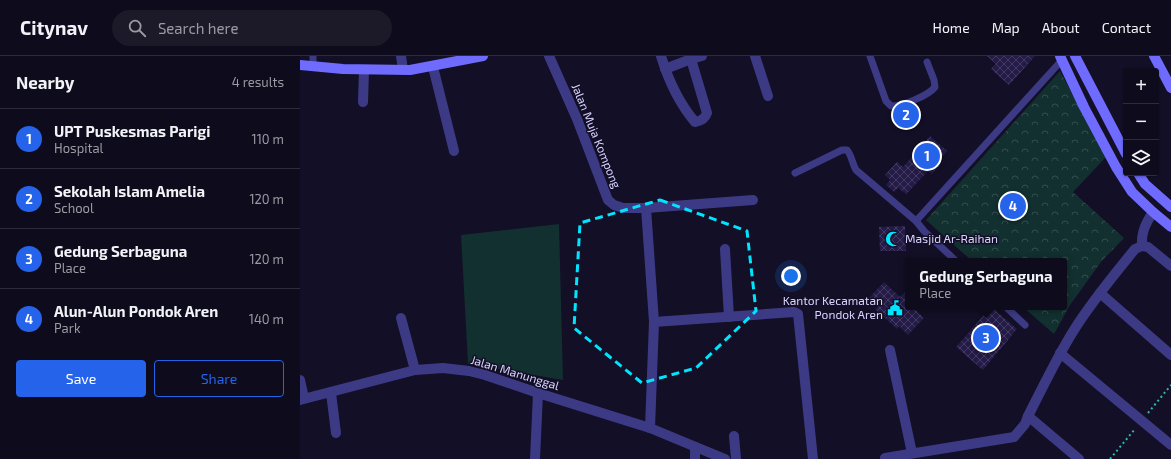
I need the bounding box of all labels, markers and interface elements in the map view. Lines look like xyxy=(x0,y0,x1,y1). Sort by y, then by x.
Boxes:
search box xyxy=(112,10,392,46)
text: Citynav xyxy=(20,16,88,39)
icon: search xyxy=(126,17,148,39)
text: Search here xyxy=(158,19,238,37)
text: Home xyxy=(933,19,970,36)
text: Map xyxy=(992,19,1020,36)
text: About xyxy=(1042,19,1080,36)
text: Contact xyxy=(1102,19,1151,36)
map controls xyxy=(1123,68,1159,176)
button: + xyxy=(1123,68,1159,104)
text: Nearby xyxy=(16,72,74,92)
text: 4 results xyxy=(232,74,284,90)
street label: Jalan Muja Kompong xyxy=(569,81,624,191)
pin: 2 xyxy=(893,100,919,130)
button: − xyxy=(1123,104,1159,140)
text: UPT Puskesmas Parigi xyxy=(54,122,210,140)
text: 1 xyxy=(26,131,32,147)
text: 110 m xyxy=(252,131,284,147)
text: Hospital xyxy=(54,140,103,156)
button: layers xyxy=(1123,140,1159,176)
pin: 1 xyxy=(914,141,940,171)
text: Sekolah Islam Amelia xyxy=(54,182,205,200)
text: 2 xyxy=(25,191,33,207)
text: 120 m xyxy=(249,191,284,207)
pin: 4 xyxy=(1000,191,1026,221)
text: School xyxy=(54,200,94,216)
mosque icon: Masjid Ar-Raihan xyxy=(884,230,902,248)
place label: Masjid Ar-Raihan xyxy=(905,231,998,246)
text: Gedung Serbaguna xyxy=(54,242,187,260)
text: 3 xyxy=(25,251,33,267)
text: 120 m xyxy=(249,251,284,267)
popup xyxy=(905,258,1067,310)
text: Place xyxy=(54,260,86,276)
your location xyxy=(781,266,801,286)
text: Gedung Serbaguna xyxy=(919,267,1053,285)
text: Place xyxy=(919,285,951,301)
place label: Kantor Kecamatan Pondok Aren xyxy=(783,293,883,321)
public building icon: Kantor Kecamatan Pondok Aren xyxy=(886,299,904,317)
text: Alun-Alun Pondok Aren xyxy=(54,302,218,320)
text: 4 xyxy=(25,311,33,327)
text: 140 m xyxy=(249,311,284,327)
text: Park xyxy=(54,320,81,336)
pin: 3 xyxy=(973,323,999,353)
street label: Jalan Manunggal xyxy=(469,352,562,392)
button: Save xyxy=(16,360,146,397)
button: Share xyxy=(154,360,284,397)

